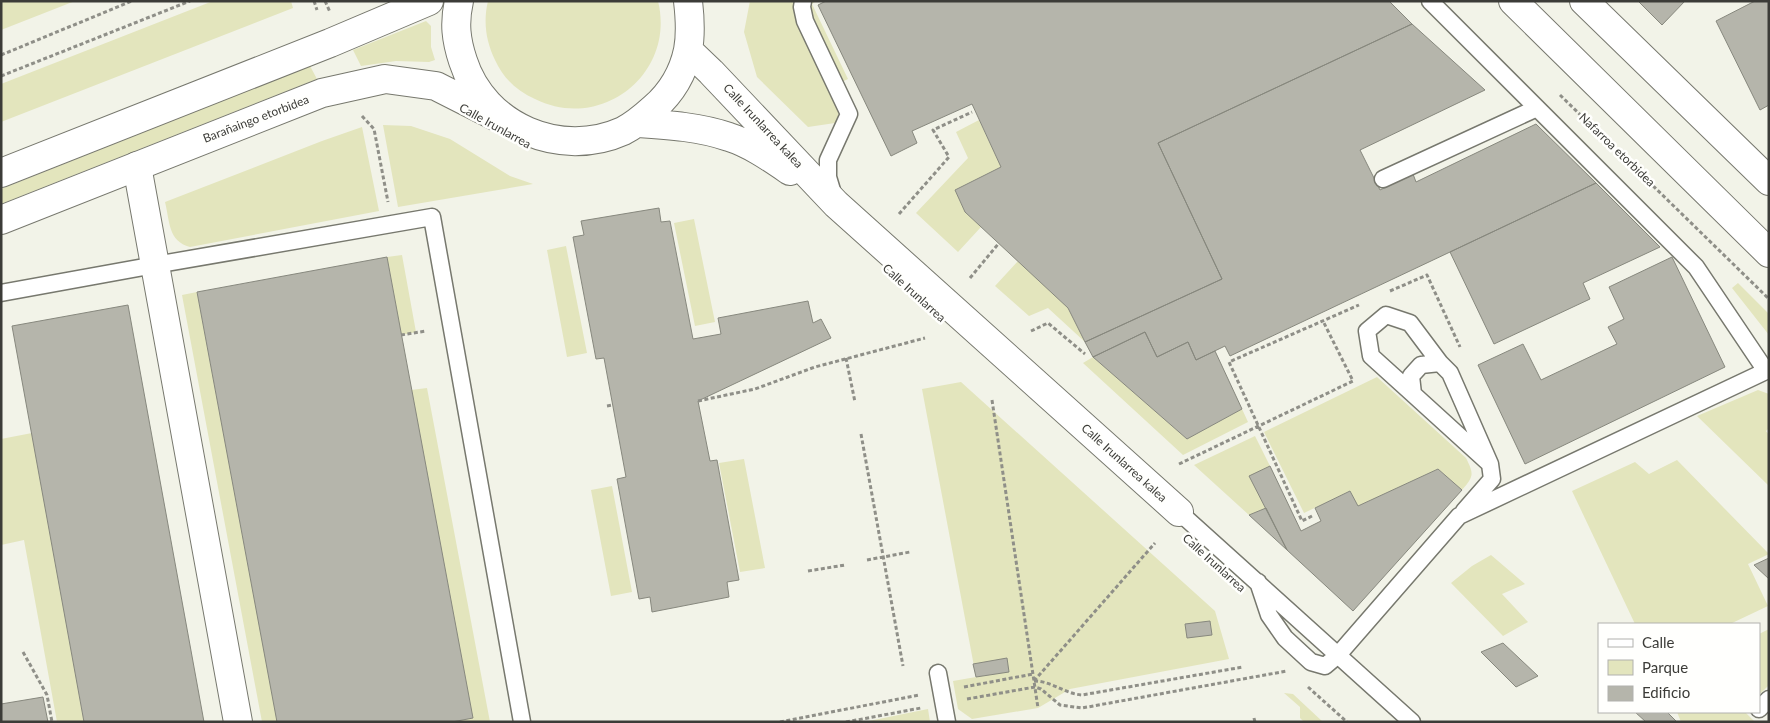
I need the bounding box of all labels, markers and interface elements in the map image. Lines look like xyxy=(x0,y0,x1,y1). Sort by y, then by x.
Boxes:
street label: Calle Irunlarrea kalea xyxy=(720,80,806,171)
street label: Barañaingo etorbidea xyxy=(201,91,311,146)
street label: Calle Irunlarrea xyxy=(457,100,534,151)
street label: Nafarroa etorbidea xyxy=(1576,110,1658,190)
street label: Calle Irunlarrea xyxy=(880,260,949,325)
street label: Calle Irunlarrea kalea xyxy=(1078,420,1170,505)
street label: Calle Irunlarrea xyxy=(1180,530,1249,595)
legend xyxy=(1598,623,1760,713)
text: Calle xyxy=(1642,633,1675,651)
text: Parque xyxy=(1642,658,1688,676)
text: Edificio xyxy=(1642,683,1690,701)

